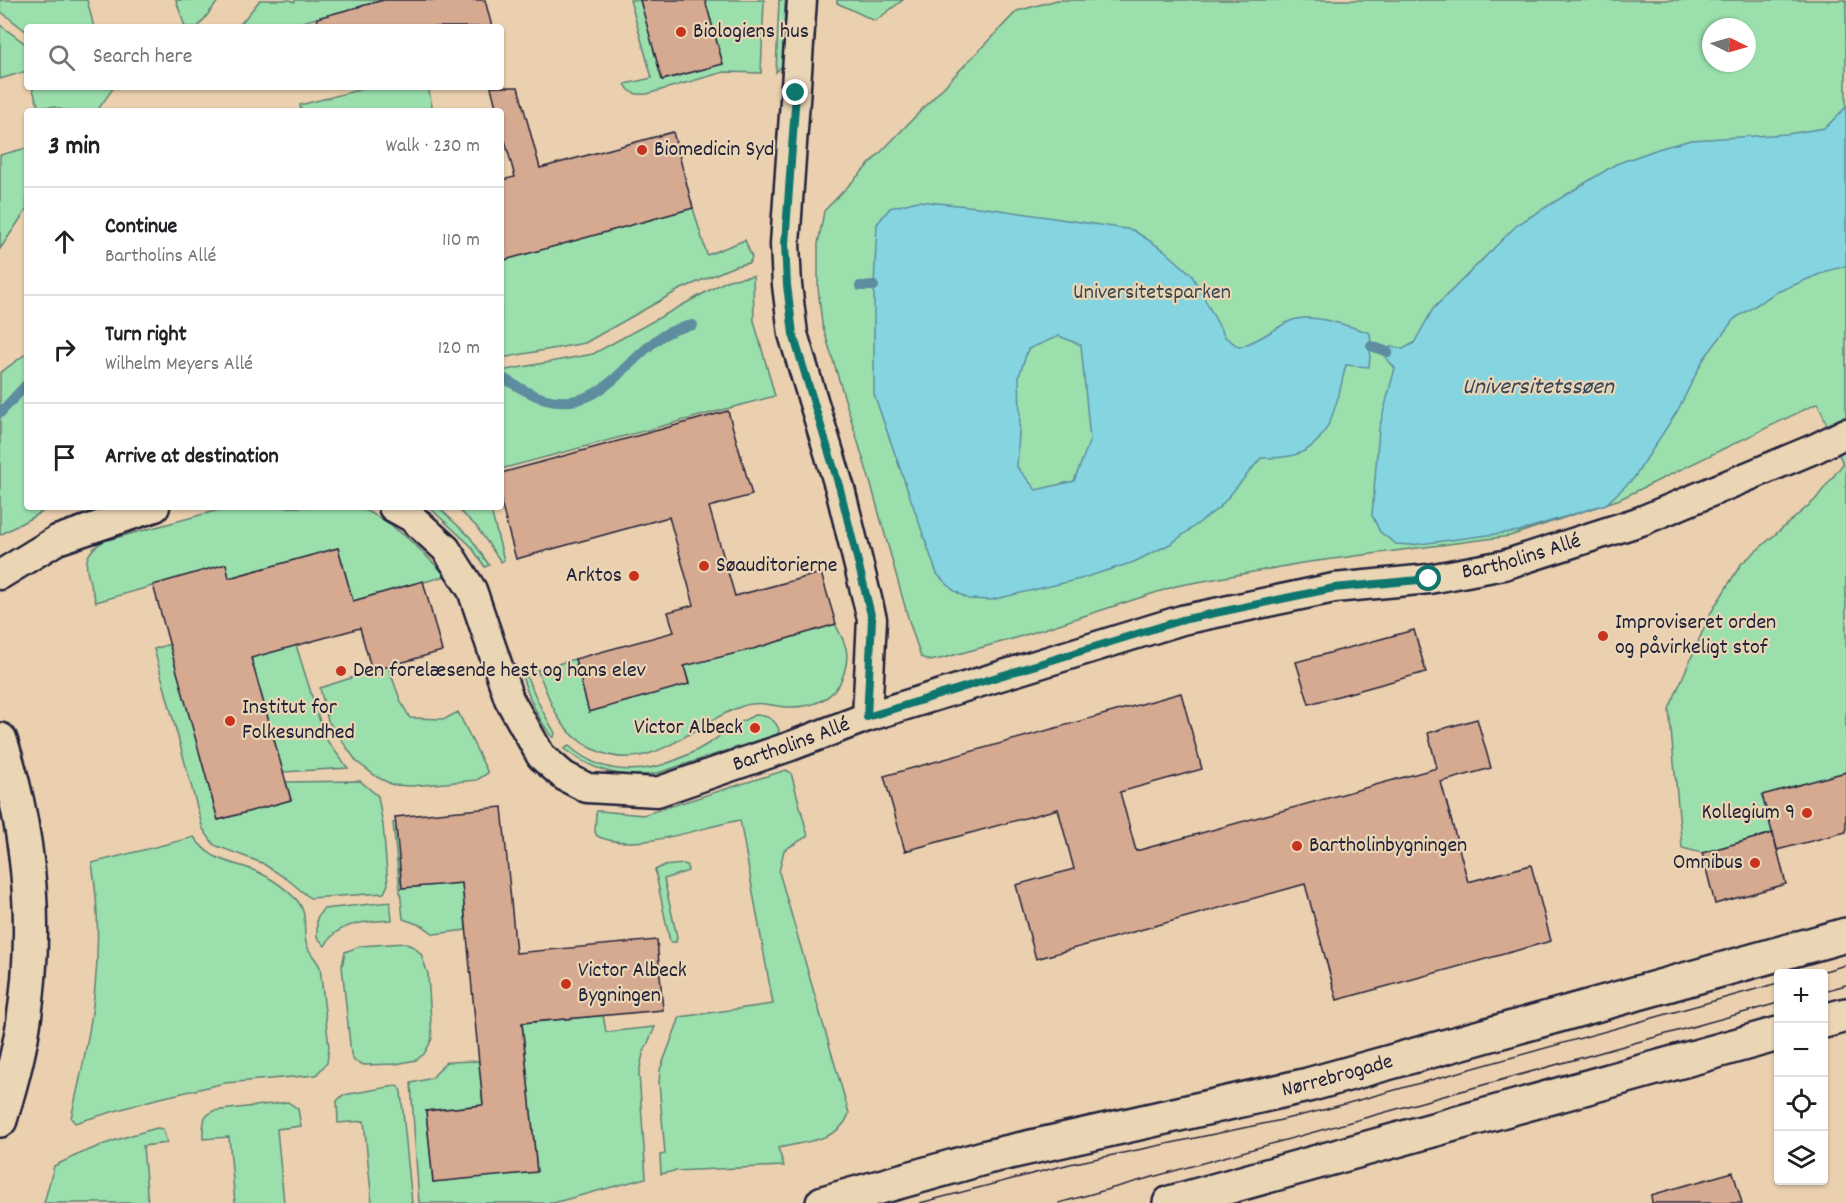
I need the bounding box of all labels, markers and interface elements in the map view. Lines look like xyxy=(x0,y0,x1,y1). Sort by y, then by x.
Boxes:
place label: Biologiens hus xyxy=(693,17,809,48)
north arrow xyxy=(1702,18,1756,72)
search box xyxy=(24,24,504,90)
marker: Biologiens hus xyxy=(674,25,688,39)
icon: search xyxy=(45,41,78,74)
text: Search here xyxy=(93,42,192,73)
route end xyxy=(782,79,808,105)
text: 3 min xyxy=(48,129,100,166)
text: Walk · 230 m xyxy=(386,133,480,161)
place label: Biomedicin Syd xyxy=(654,135,774,166)
marker: Biomedicin Syd xyxy=(635,143,649,157)
text: Continue xyxy=(105,212,177,243)
icon: ahead xyxy=(48,225,81,258)
text: 110 m xyxy=(442,227,480,255)
text: Bartholins Allé xyxy=(105,243,216,271)
park label: Universitetsparken xyxy=(1073,278,1231,309)
text: Turn right xyxy=(105,320,187,351)
icon: right xyxy=(48,333,81,366)
text: 120 m xyxy=(438,335,480,363)
text: Wilhelm Meyers Allé xyxy=(105,351,253,379)
water label: Universitetssøen xyxy=(1462,371,1615,405)
icon: arrive xyxy=(48,441,81,474)
text: Arrive at destination xyxy=(105,442,279,473)
street label: Bartholins Allé xyxy=(1459,526,1585,588)
place label: Søauditorierne xyxy=(716,551,837,582)
marker: Søauditorierne xyxy=(697,559,711,573)
place label: Arktos xyxy=(566,561,622,592)
route start xyxy=(1415,565,1441,591)
marker: Arktos xyxy=(627,569,641,583)
place label: Improviseret orden og påvirkeligt stof xyxy=(1615,608,1776,664)
marker: Improviseret orden og påvirkeligt stof xyxy=(1596,629,1610,643)
place label: Den forelæsende hest og hans elev xyxy=(353,656,646,687)
marker: Den forelæsende hest og hans elev xyxy=(334,664,348,678)
place label: Institut for Folkesundhed xyxy=(242,693,355,749)
street label: Bartholins Allé xyxy=(729,709,855,780)
place label: Victor Albeck xyxy=(634,713,743,744)
marker: Institut for Folkesundhed xyxy=(223,714,237,728)
marker: Victor Albeck xyxy=(748,721,762,735)
place label: Kollegium 9 xyxy=(1702,798,1795,829)
marker: Kollegium 9 xyxy=(1800,806,1814,820)
place label: Bartholinbygningen xyxy=(1309,831,1467,862)
marker: Bartholinbygningen xyxy=(1290,839,1304,853)
place label: Omnibus xyxy=(1673,848,1743,879)
marker: Omnibus xyxy=(1748,856,1762,870)
place label: Victor Albeck Bygningen xyxy=(578,956,687,1012)
map controls xyxy=(1774,969,1828,1185)
button: + xyxy=(1774,969,1828,1023)
marker: Victor Albeck Bygningen xyxy=(559,977,573,991)
button: − xyxy=(1774,1023,1828,1077)
street label: Nørrebrogade xyxy=(1279,1046,1397,1106)
button: locate xyxy=(1774,1077,1828,1131)
button: layers xyxy=(1774,1131,1828,1185)

